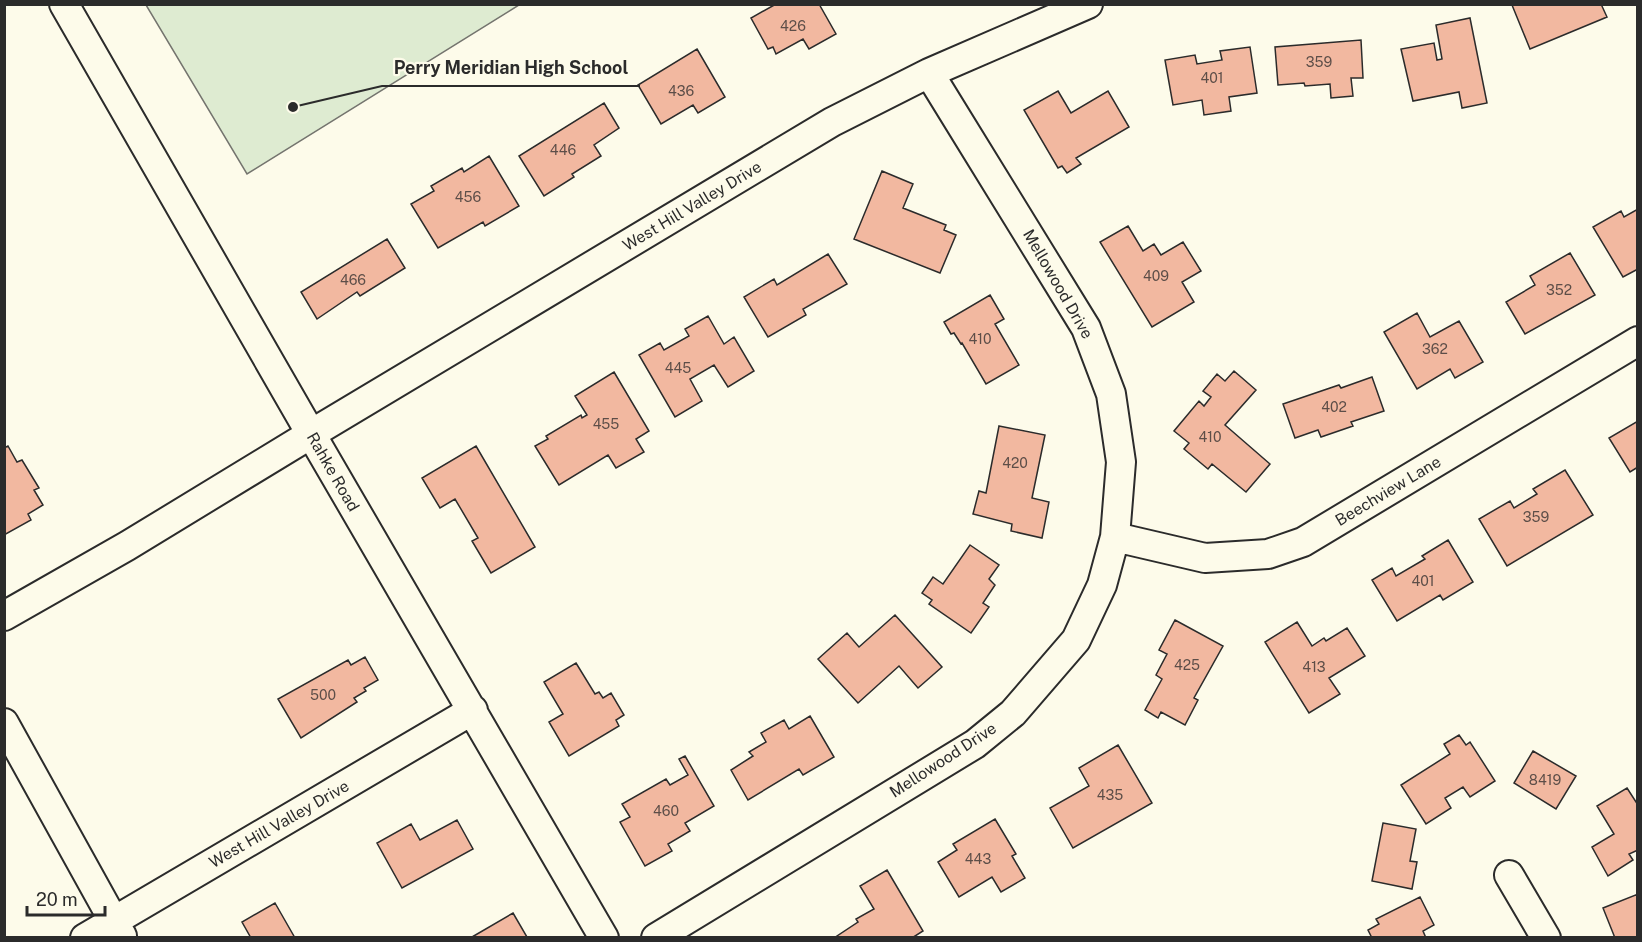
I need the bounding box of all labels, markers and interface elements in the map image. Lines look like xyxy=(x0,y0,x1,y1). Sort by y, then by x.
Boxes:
house number: 426 xyxy=(780,18,806,34)
callout: Perry Meridian High School xyxy=(382,50,640,86)
house number: 359 xyxy=(1306,54,1333,70)
text: Perry Meridian High School xyxy=(394,57,628,78)
house number: 401 xyxy=(1200,70,1224,86)
house number: 436 xyxy=(668,83,694,99)
house number: 446 xyxy=(550,142,576,158)
street label: West Hill Valley Drive xyxy=(619,157,765,255)
house number: 456 xyxy=(455,189,481,205)
street label: Mellowood Drive xyxy=(1019,226,1097,342)
house number: 409 xyxy=(1143,268,1169,284)
house number: 466 xyxy=(340,272,366,288)
house number: 352 xyxy=(1546,282,1572,298)
house number: 410 xyxy=(968,331,992,347)
house number: 362 xyxy=(1422,341,1448,357)
house number: 445 xyxy=(665,360,691,376)
house number: 402 xyxy=(1321,399,1347,415)
house number: 455 xyxy=(593,416,619,432)
street label: Rahke Road xyxy=(303,429,363,515)
house number: 410 xyxy=(1198,429,1222,445)
street label: Beechview Lane xyxy=(1332,452,1444,530)
house number: 420 xyxy=(1002,455,1028,471)
house number: 359 xyxy=(1523,509,1550,525)
house number: 401 xyxy=(1411,573,1435,589)
house number: 425 xyxy=(1174,657,1200,673)
house number: 413 xyxy=(1302,659,1326,675)
house number: 500 xyxy=(310,687,336,703)
street label: Mellowood Drive xyxy=(886,718,1000,802)
house number: 8419 xyxy=(1529,772,1561,788)
street label: West Hill Valley Drive xyxy=(206,776,352,872)
house number: 435 xyxy=(1097,787,1123,803)
house number: 460 xyxy=(653,803,679,819)
house number: 443 xyxy=(965,851,991,867)
scale bar xyxy=(27,879,105,917)
text: 20 m xyxy=(36,889,78,910)

